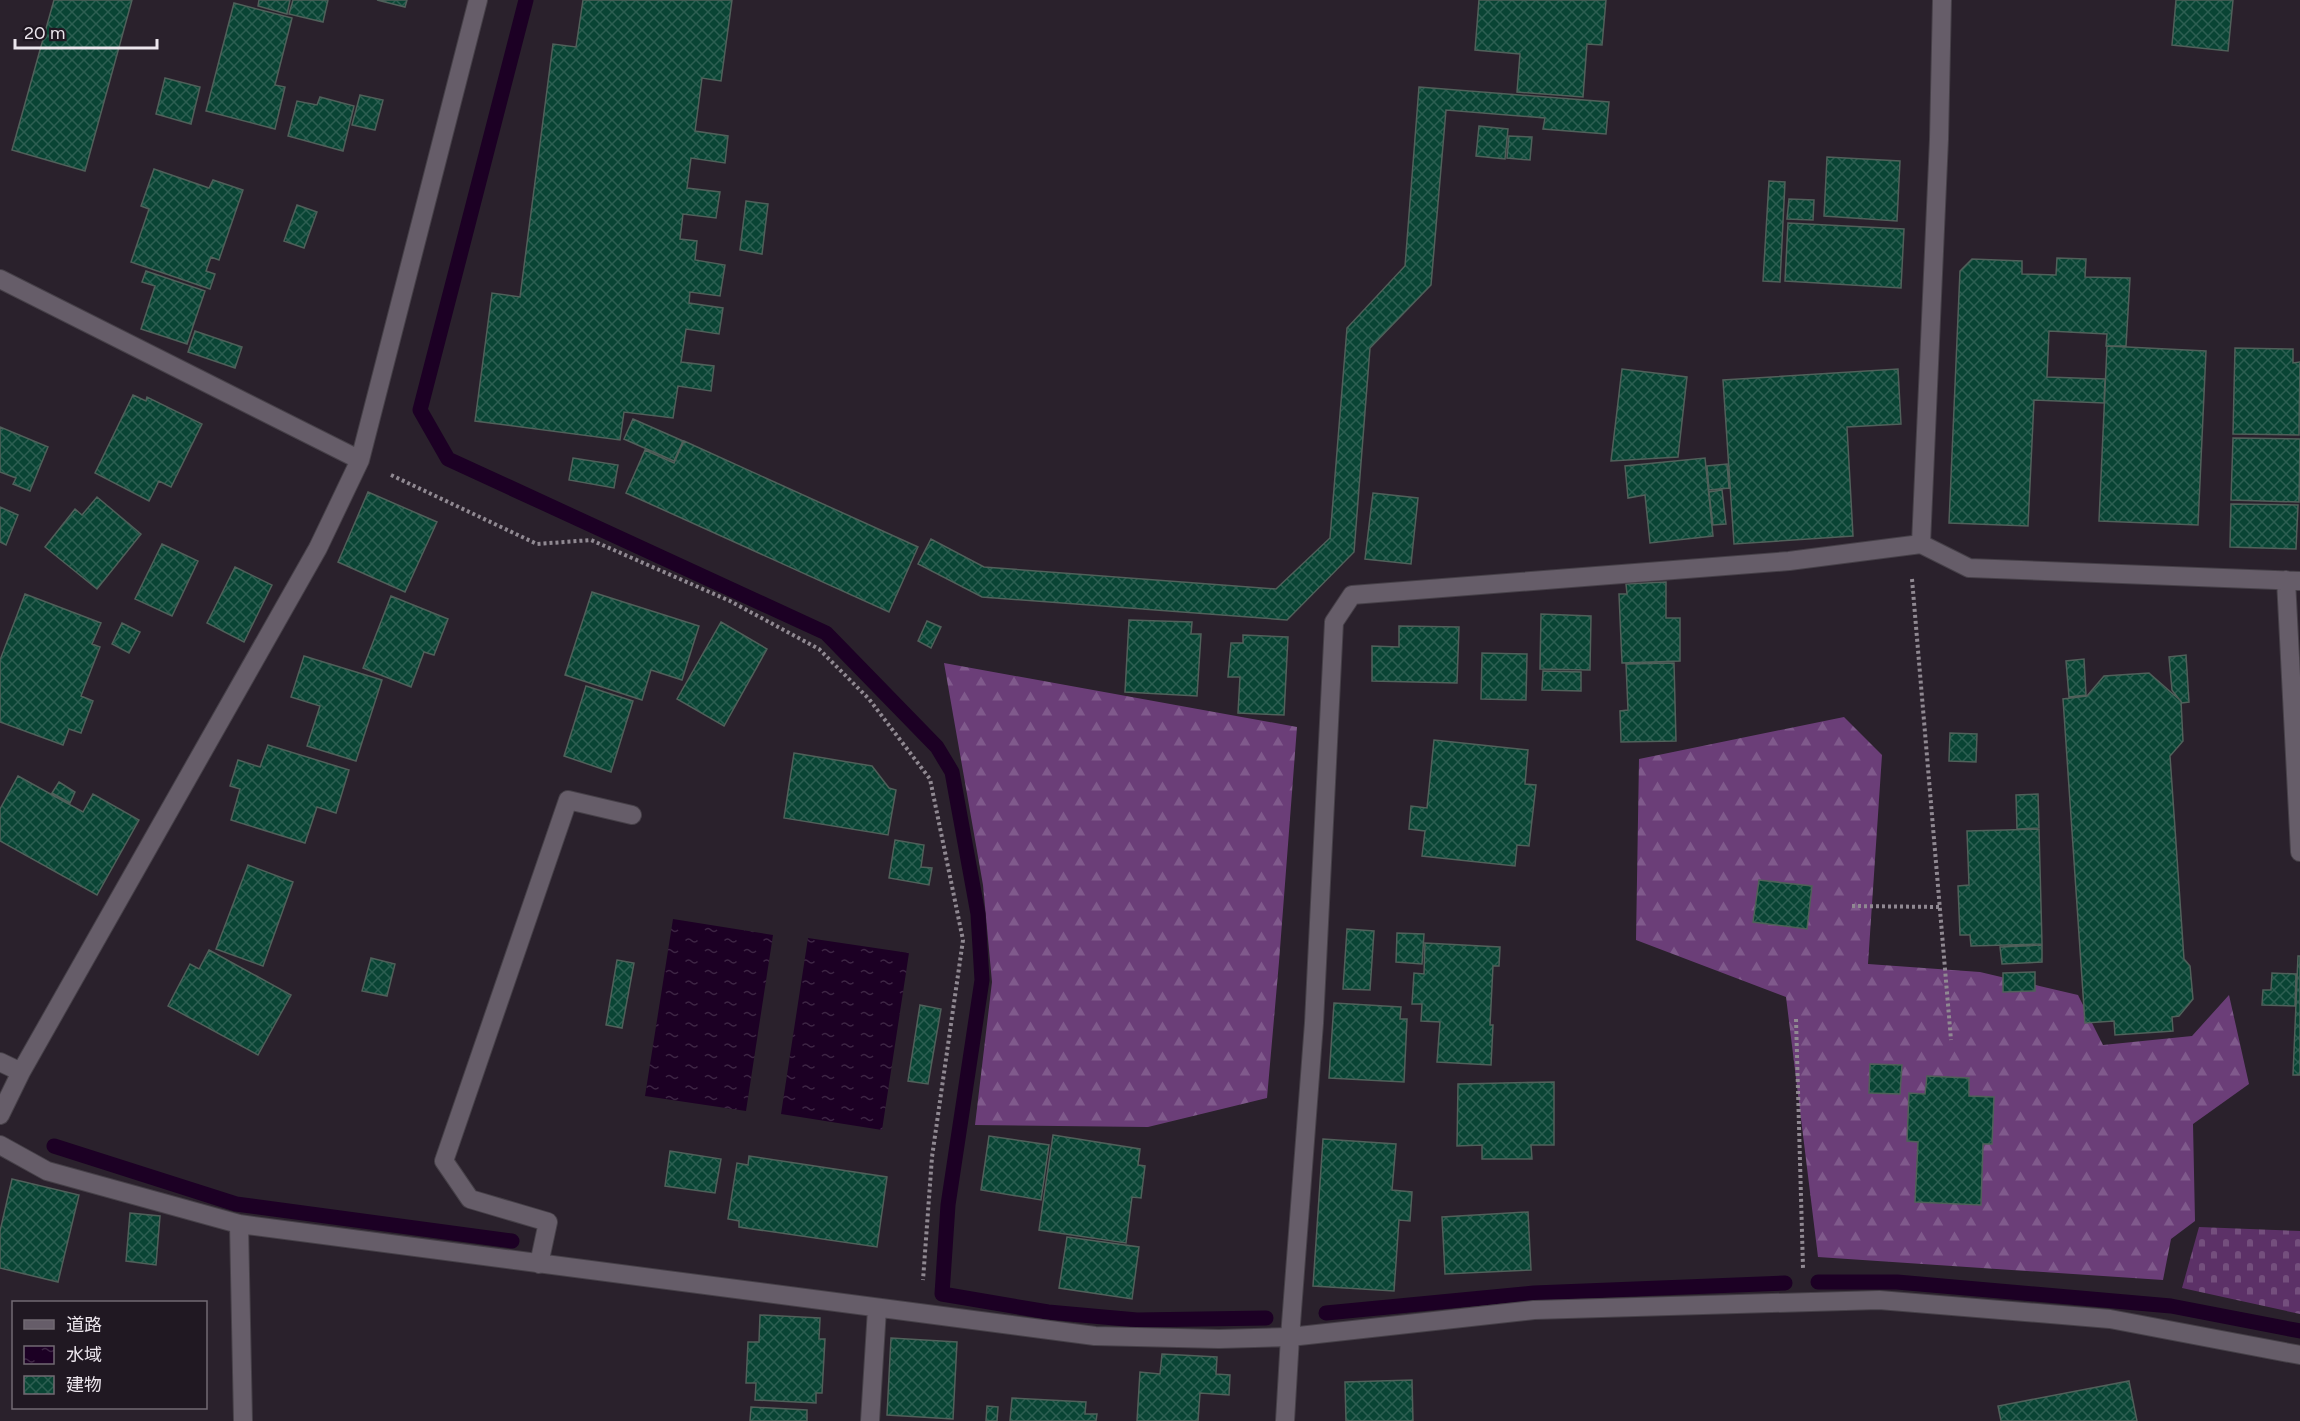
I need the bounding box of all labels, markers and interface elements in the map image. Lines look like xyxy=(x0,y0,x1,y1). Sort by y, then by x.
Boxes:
scale bar xyxy=(15,12,158,50)
text: 20 m xyxy=(24,22,65,44)
legend xyxy=(12,1301,207,1409)
text: 道路 xyxy=(66,1314,102,1336)
text: 水域 xyxy=(66,1344,102,1366)
text: 建物 xyxy=(66,1374,102,1396)

